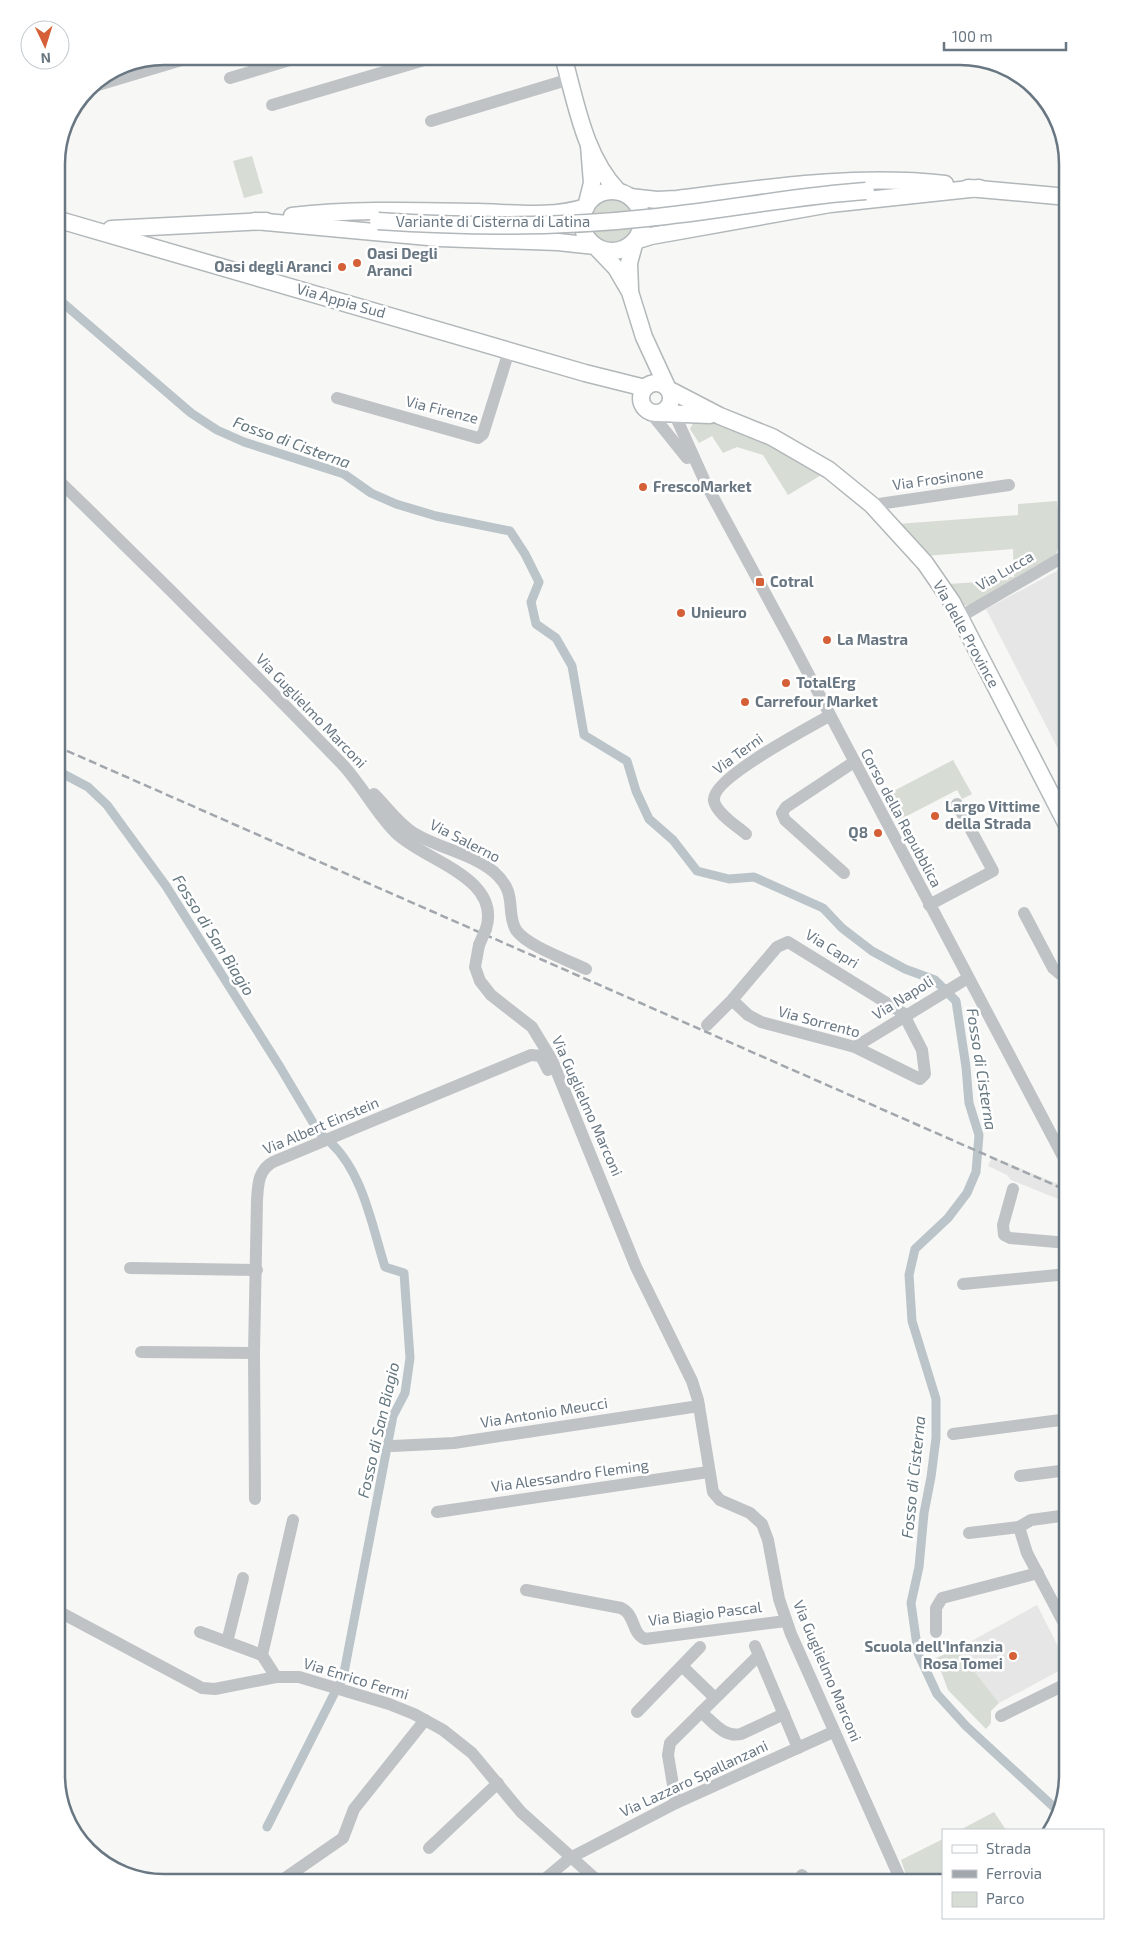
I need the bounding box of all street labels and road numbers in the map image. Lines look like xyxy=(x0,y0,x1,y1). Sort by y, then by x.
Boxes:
street label: Variante di Cisterna di Latina xyxy=(396,212,590,230)
street label: Via Appia Sud xyxy=(295,279,388,321)
street label: Via Firenze xyxy=(404,391,481,427)
street label: Via Frosinone xyxy=(891,463,985,493)
street label: Via Lucca xyxy=(973,546,1036,594)
street label: Via delle Province xyxy=(930,577,1004,690)
street label: Via Guglielmo Marconi xyxy=(253,649,371,771)
street label: Via Terni xyxy=(709,729,766,777)
street label: Corso della Repubblica xyxy=(858,745,946,890)
street label: Via Salerno xyxy=(427,815,504,866)
street label: Via Capri xyxy=(802,925,863,972)
street label: Via Napoli xyxy=(869,971,936,1023)
street label: Via Sorrento xyxy=(776,1001,862,1041)
street label: Via Guglielmo Marconi xyxy=(549,1033,627,1179)
street label: Via Albert Einstein xyxy=(260,1093,381,1158)
street label: Via Antonio Meucci xyxy=(479,1393,609,1431)
street label: Via Alessandro Fleming xyxy=(490,1455,650,1495)
street label: Via Biagio Pascal xyxy=(647,1597,763,1629)
street label: Via Guglielmo Marconi xyxy=(790,1597,866,1744)
street label: Via Enrico Fermi xyxy=(301,1653,411,1703)
street label: Via Lazzaro Spallanzani xyxy=(617,1736,770,1820)

